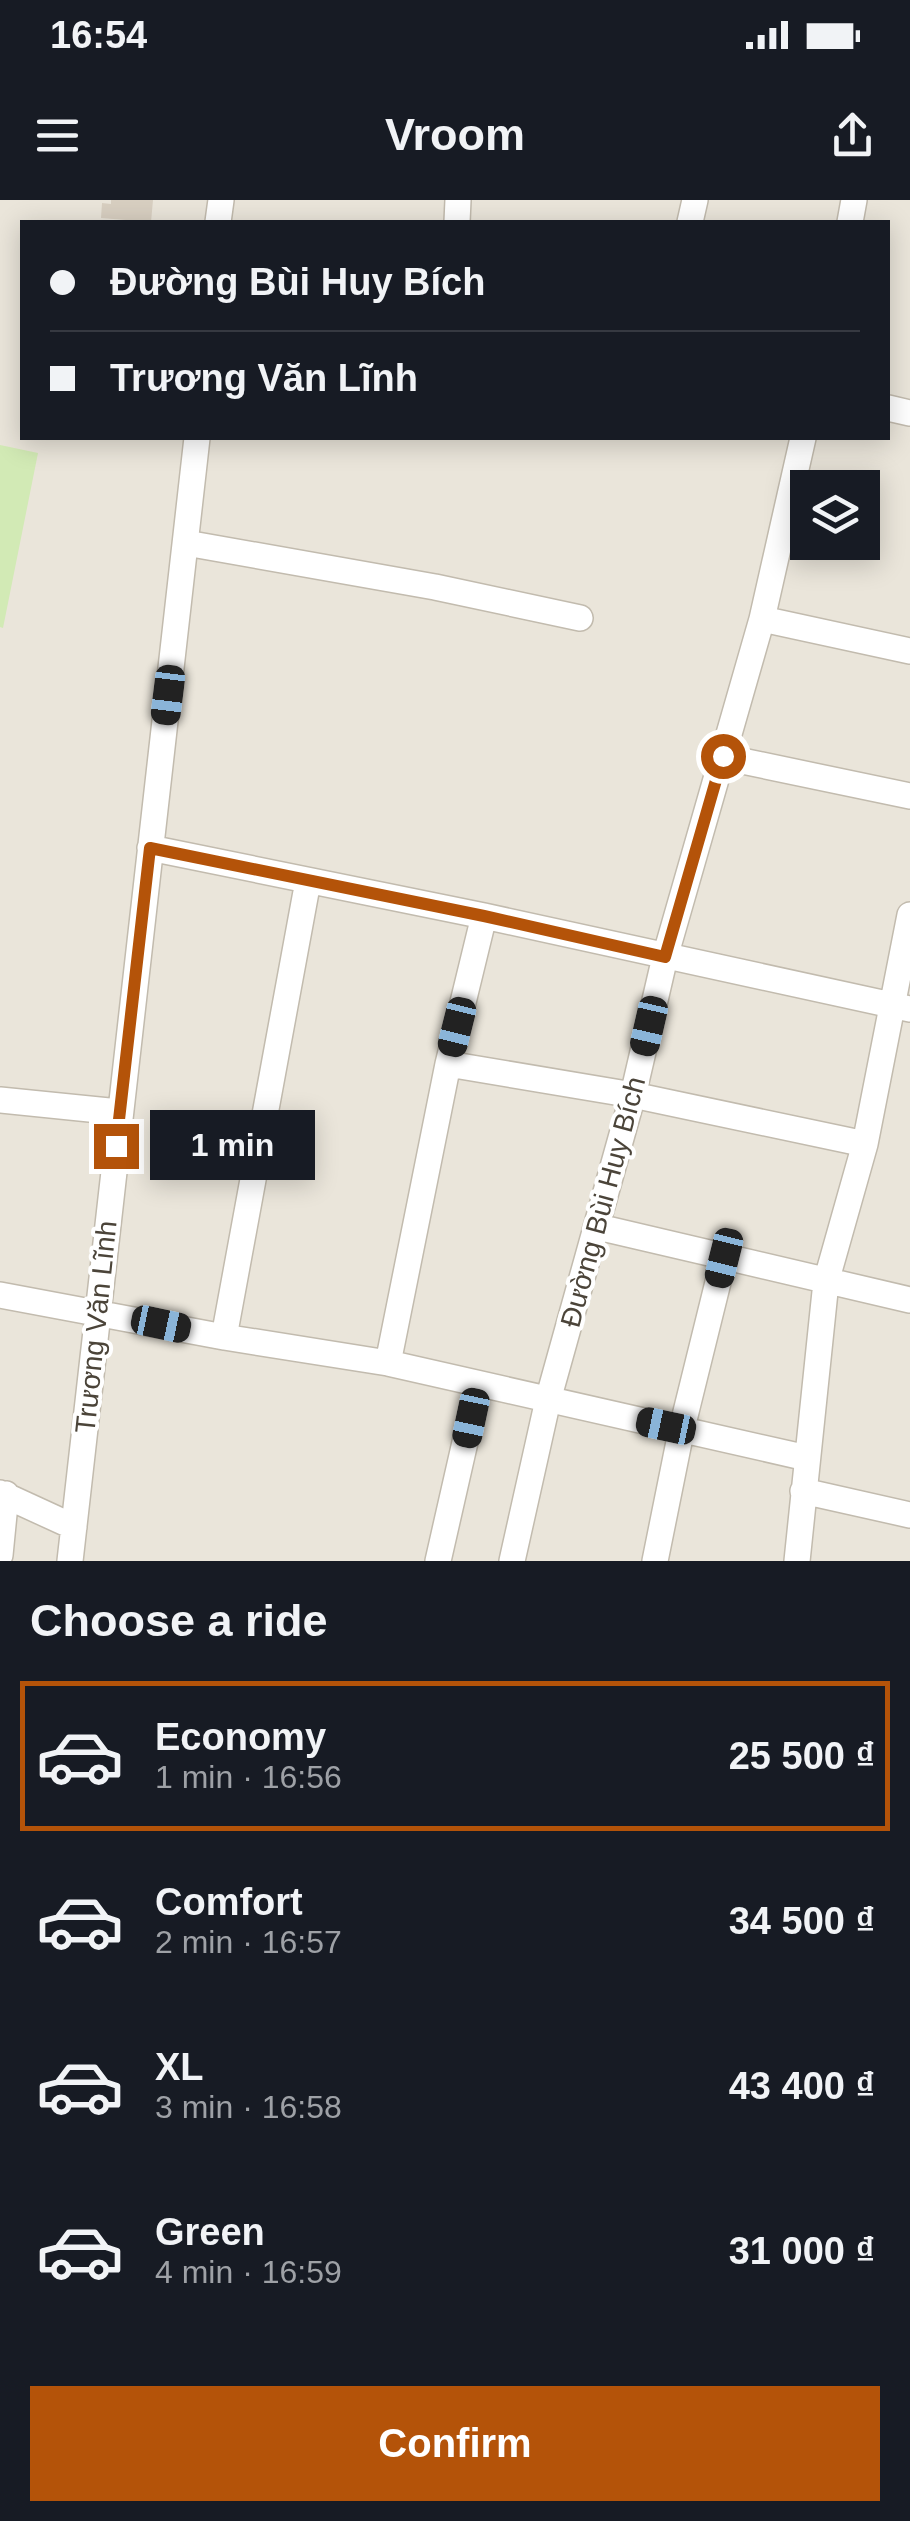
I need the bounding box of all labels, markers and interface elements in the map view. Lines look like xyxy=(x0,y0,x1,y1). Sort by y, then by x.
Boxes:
text: 16:54 xyxy=(50,14,147,56)
icon: menu xyxy=(30,108,85,163)
icon: share xyxy=(825,108,880,163)
text: Vroom xyxy=(385,109,525,160)
text: Đường Bùi Huy Bích xyxy=(110,261,485,303)
text: Trương Văn Lĩnh xyxy=(110,357,418,399)
map controls xyxy=(790,470,880,560)
button: layers xyxy=(790,470,880,560)
car xyxy=(149,663,187,727)
route start xyxy=(701,734,746,779)
car xyxy=(628,993,670,1059)
car xyxy=(435,994,479,1060)
street label: Đường Bùi Huy Bích xyxy=(555,1073,651,1331)
callout: 1 min xyxy=(151,1111,316,1181)
route end xyxy=(94,1124,139,1169)
text: 1 min xyxy=(191,1127,274,1163)
street label: Trương Văn Lĩnh xyxy=(69,1219,123,1435)
car xyxy=(702,1225,746,1291)
car xyxy=(129,1303,193,1345)
car xyxy=(450,1386,492,1450)
car xyxy=(634,1405,698,1447)
text: Choose a ride xyxy=(30,1595,328,1646)
icon: car xyxy=(35,1711,125,1801)
text: Economy xyxy=(155,1716,326,1758)
text: 25 500 ₫ xyxy=(729,1735,875,1777)
text: 1 min · 16:56 xyxy=(155,1759,342,1795)
icon: car xyxy=(35,1876,125,1966)
text: Comfort xyxy=(155,1881,303,1923)
text: 34 500 ₫ xyxy=(729,1900,875,1942)
text: 2 min · 16:57 xyxy=(155,1924,342,1960)
icon: car xyxy=(35,2041,125,2131)
text: XL xyxy=(155,2046,204,2088)
text: 43 400 ₫ xyxy=(729,2065,875,2107)
text: 3 min · 16:58 xyxy=(155,2089,342,2125)
icon: car xyxy=(35,2206,125,2296)
text: Green xyxy=(155,2211,265,2253)
text: 31 000 ₫ xyxy=(729,2230,875,2272)
text: 4 min · 16:59 xyxy=(155,2254,342,2290)
button: Confirm xyxy=(30,2386,880,2501)

